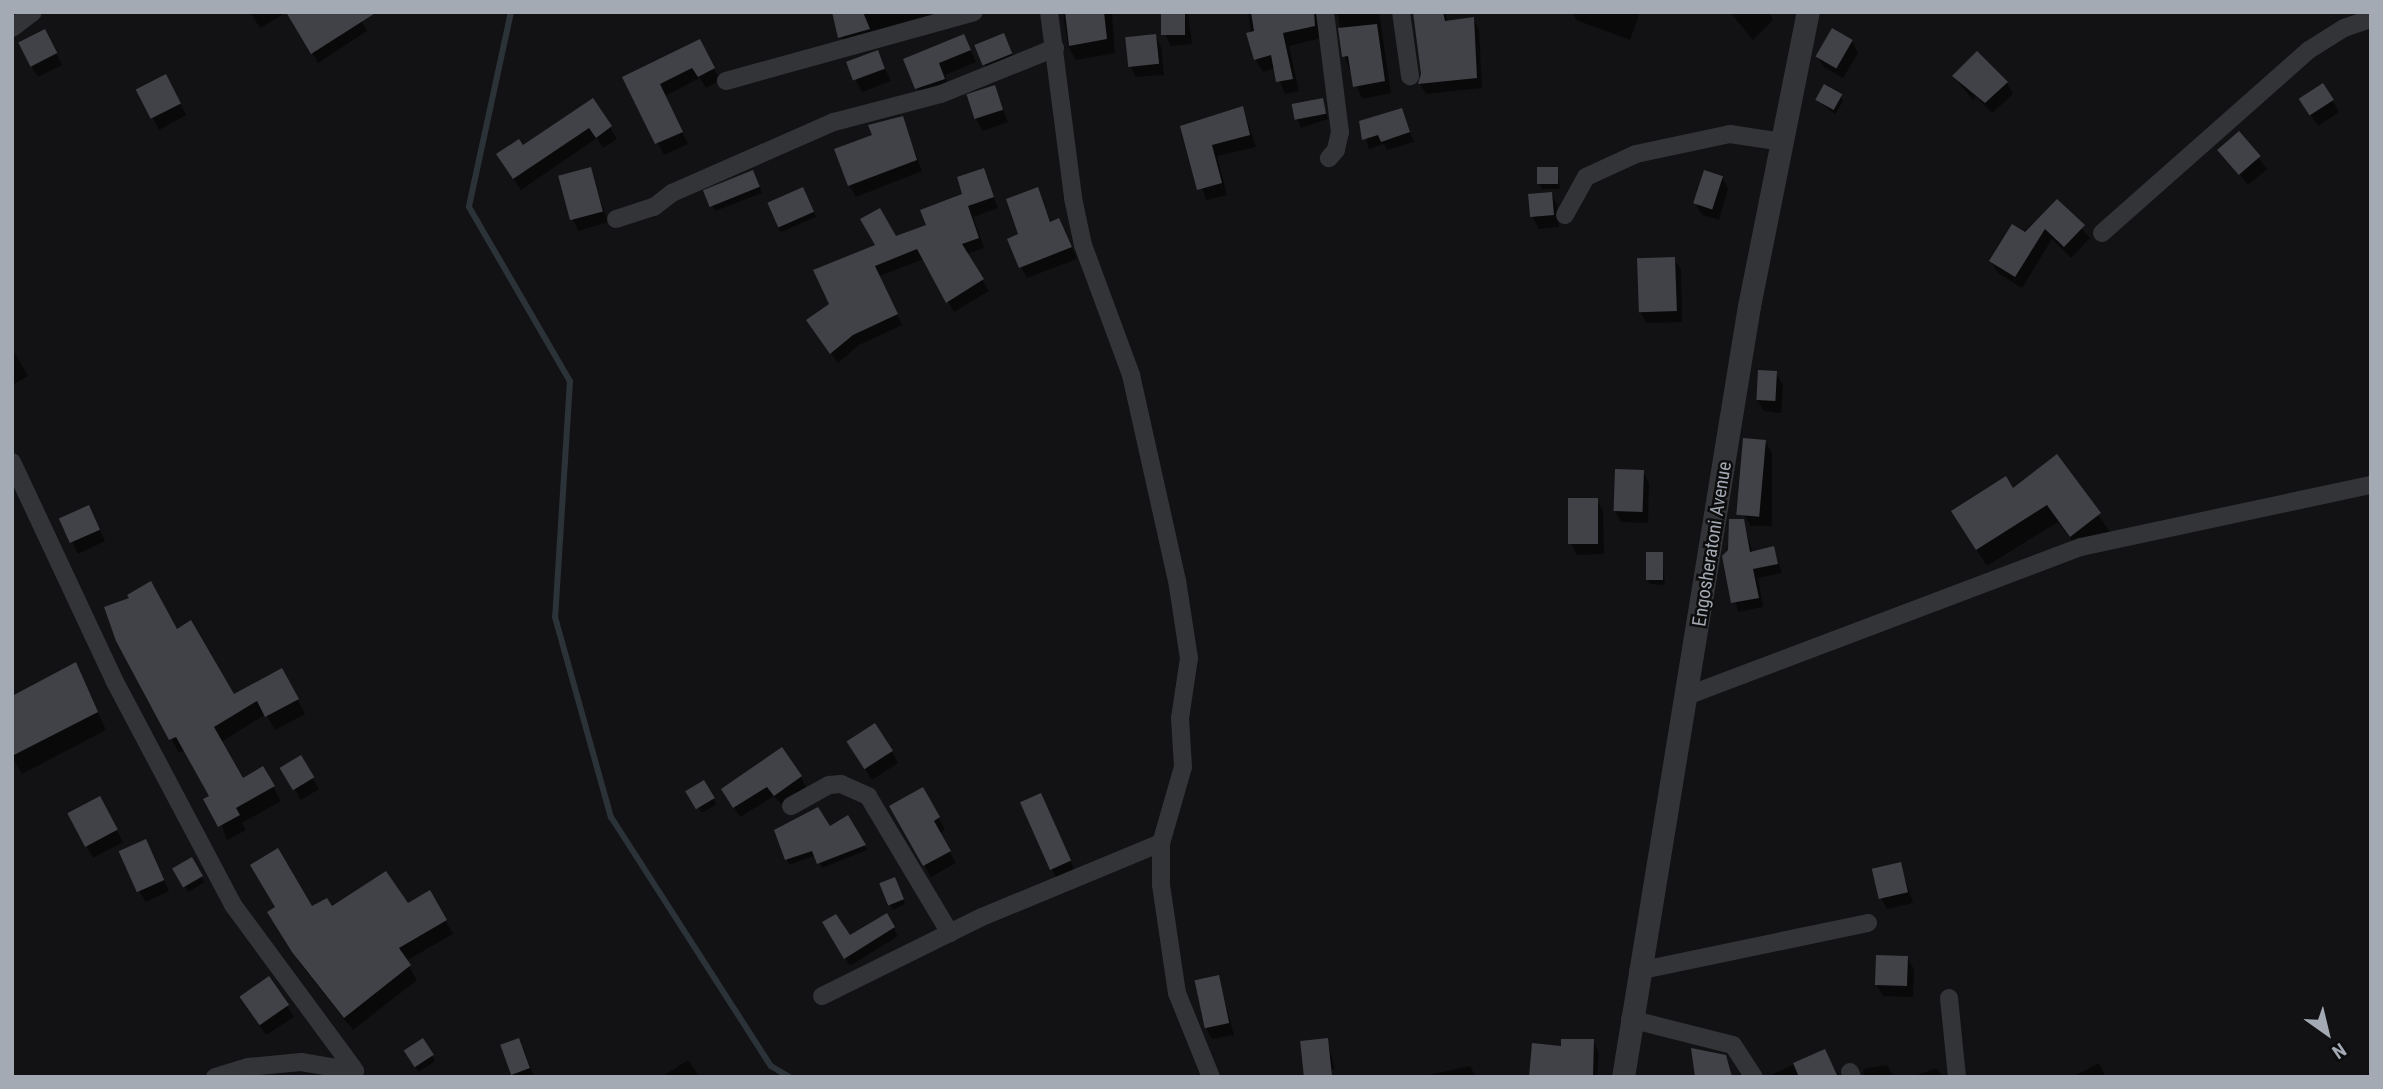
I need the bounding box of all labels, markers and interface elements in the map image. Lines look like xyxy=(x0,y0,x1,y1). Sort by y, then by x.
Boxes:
street label: Engosheratoni Avenue xyxy=(1688,460,1736,628)
north arrow xyxy=(2292,998,2362,1068)
text: N xyxy=(2328,1038,2350,1064)

